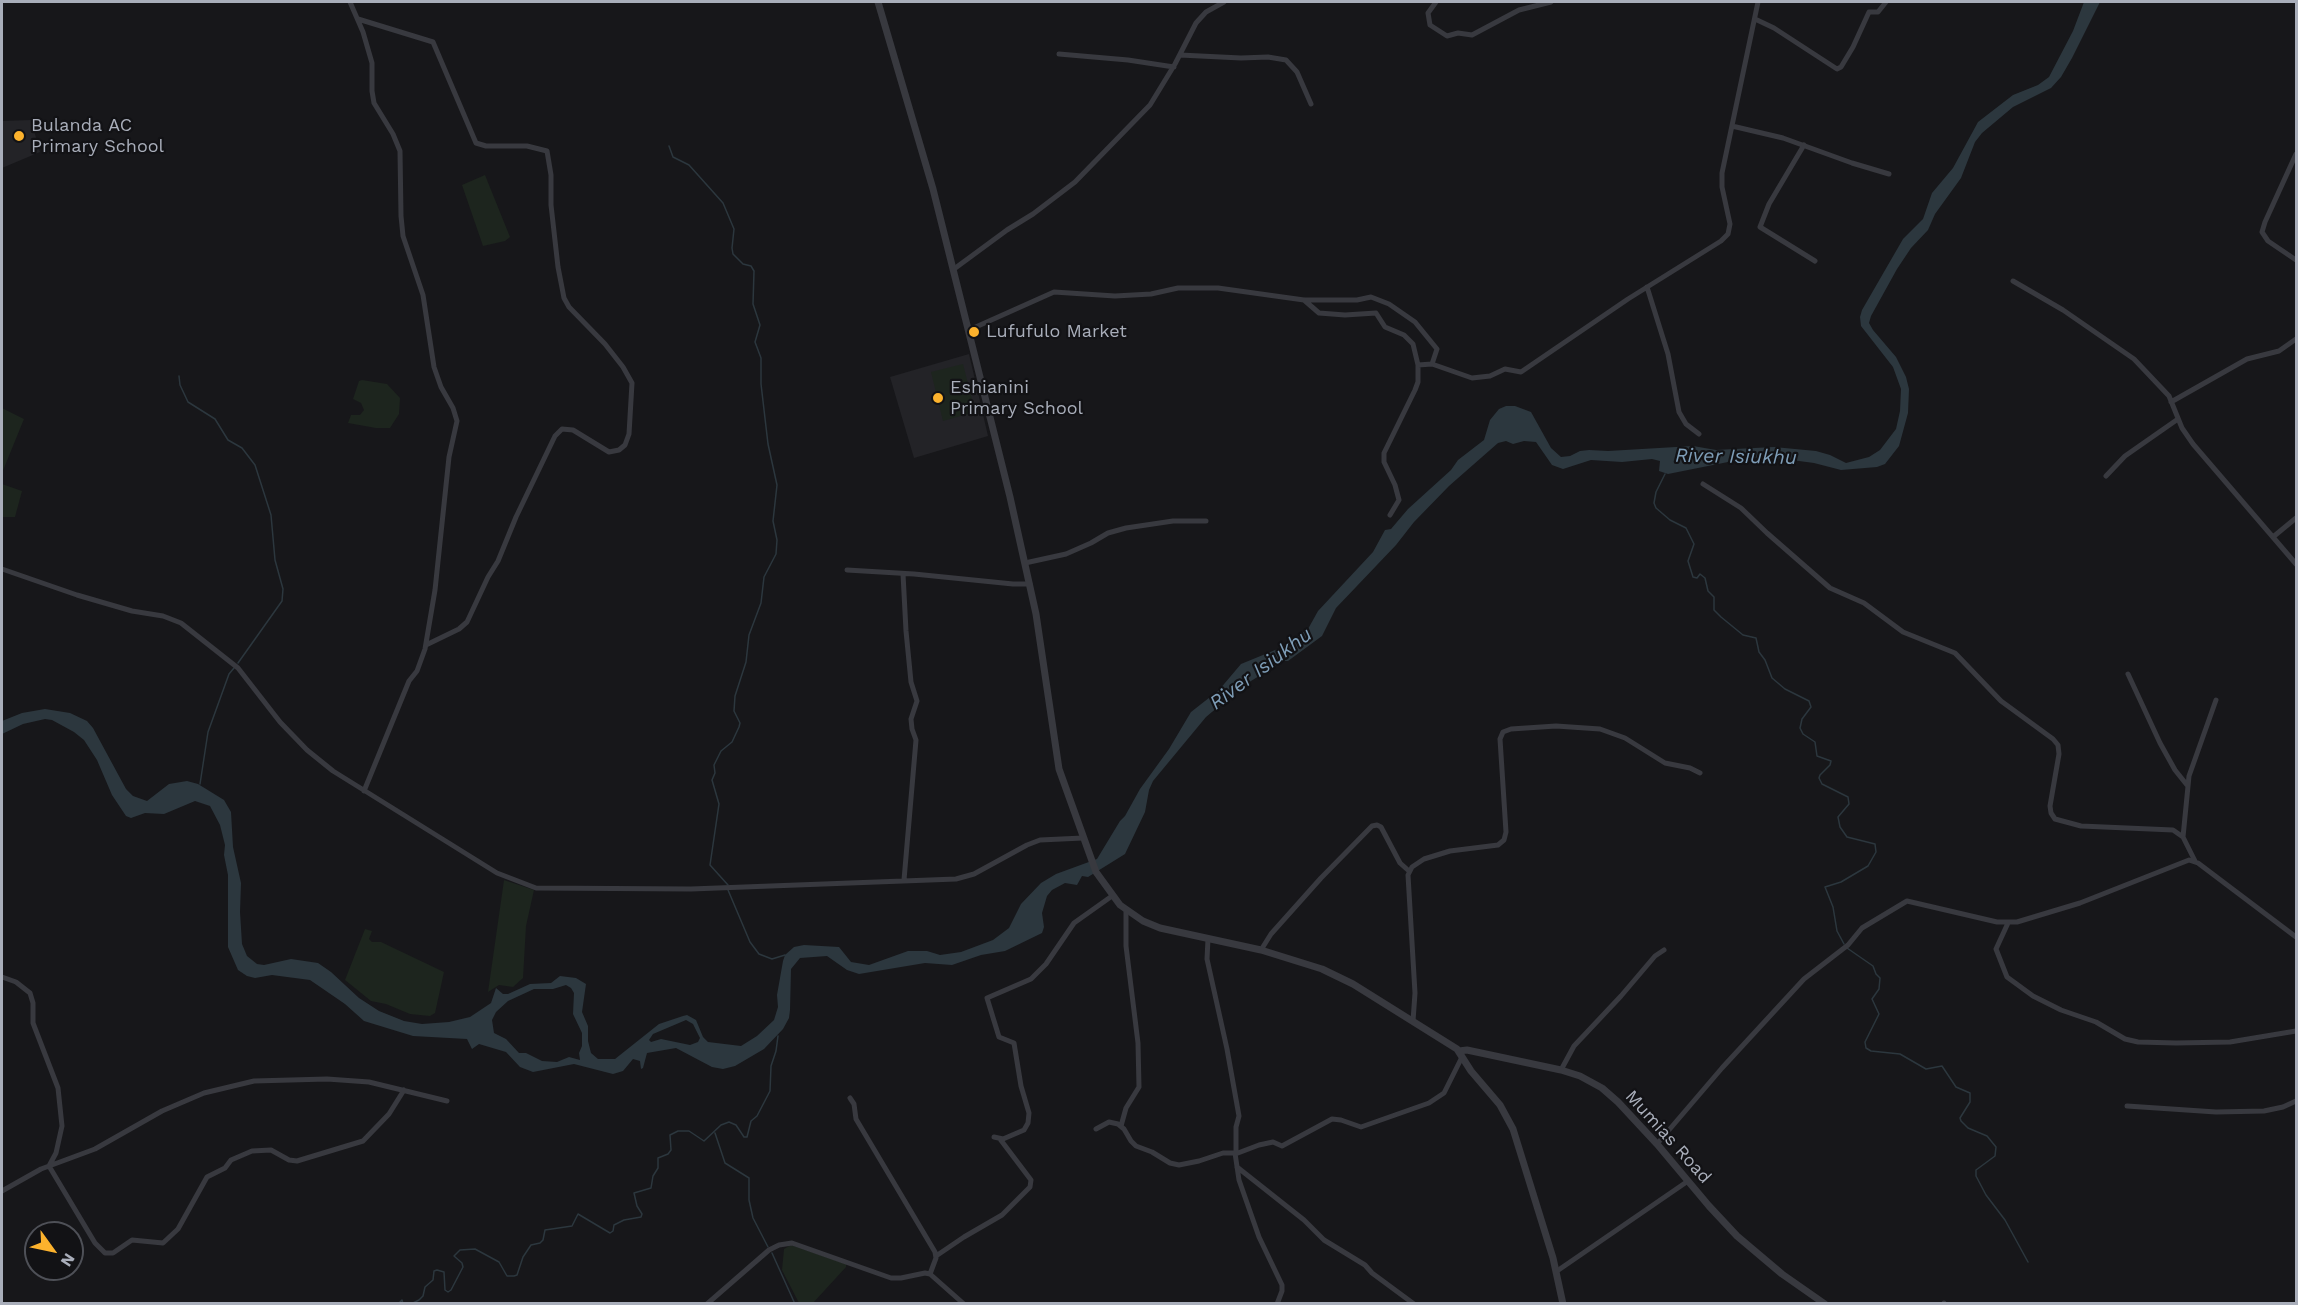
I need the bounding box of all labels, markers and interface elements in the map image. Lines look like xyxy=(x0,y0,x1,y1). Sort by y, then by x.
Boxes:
place label: Bulanda AC Primary School xyxy=(31,115,164,158)
marker: Bulanda AC Primary School xyxy=(12,129,26,143)
place label: Lufufulo Market xyxy=(986,321,1127,343)
marker: Lufufulo Market xyxy=(967,325,981,339)
place label: Eshianini Primary School xyxy=(950,377,1083,420)
marker: Eshianini Primary School xyxy=(931,391,945,405)
water label: River Isiukhu xyxy=(1675,444,1797,470)
water label: River Isiukhu xyxy=(1205,623,1317,715)
street label: Mumias Road xyxy=(1620,1086,1716,1188)
north arrow xyxy=(24,1221,84,1281)
text: N xyxy=(57,1250,79,1270)

